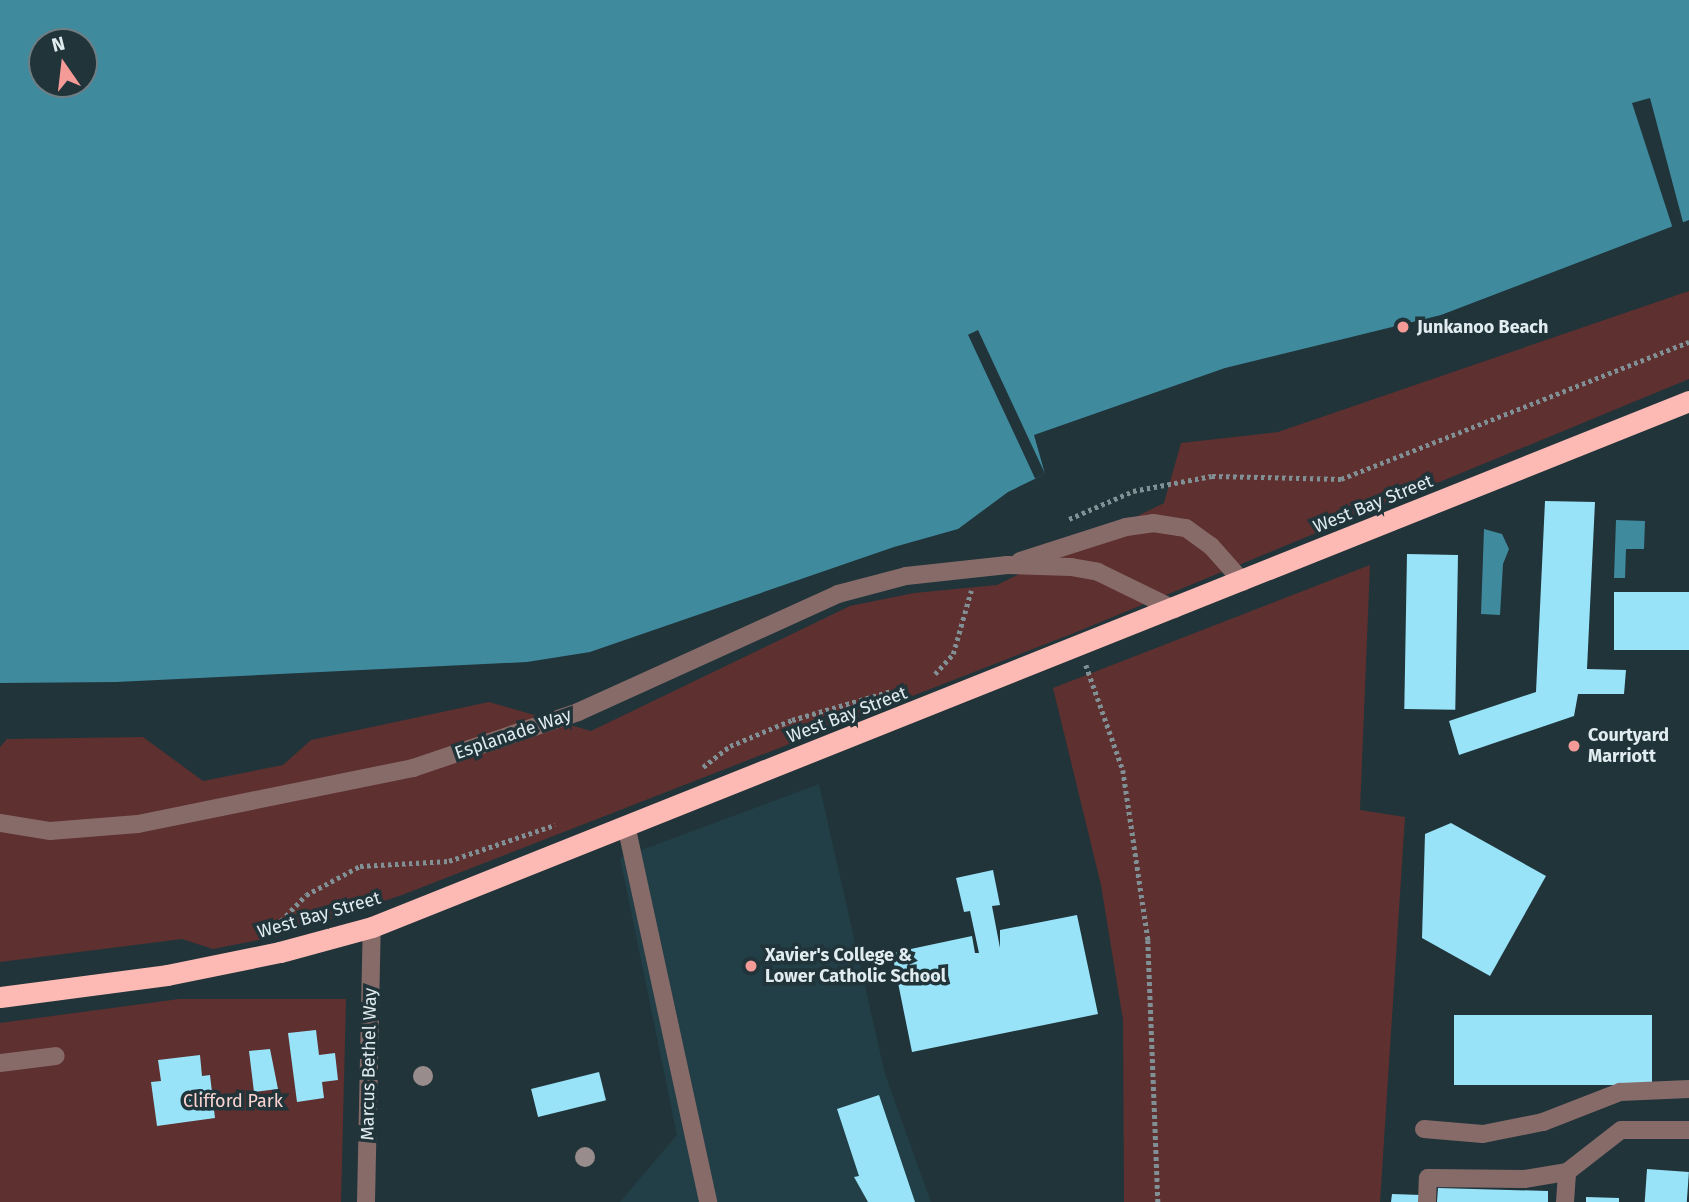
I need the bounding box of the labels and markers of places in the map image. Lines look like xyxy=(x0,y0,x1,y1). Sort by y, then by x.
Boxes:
place label: Junkanoo Beach xyxy=(1417,316,1548,338)
marker: Junkanoo Beach xyxy=(1395,319,1411,335)
place label: Courtyard Marriott xyxy=(1588,725,1669,768)
marker: Courtyard Marriott xyxy=(1566,738,1582,754)
place label: Xavier's College & Lower Catholic School xyxy=(765,945,946,988)
marker: Xavier's College & Lower Catholic School xyxy=(743,958,759,974)

